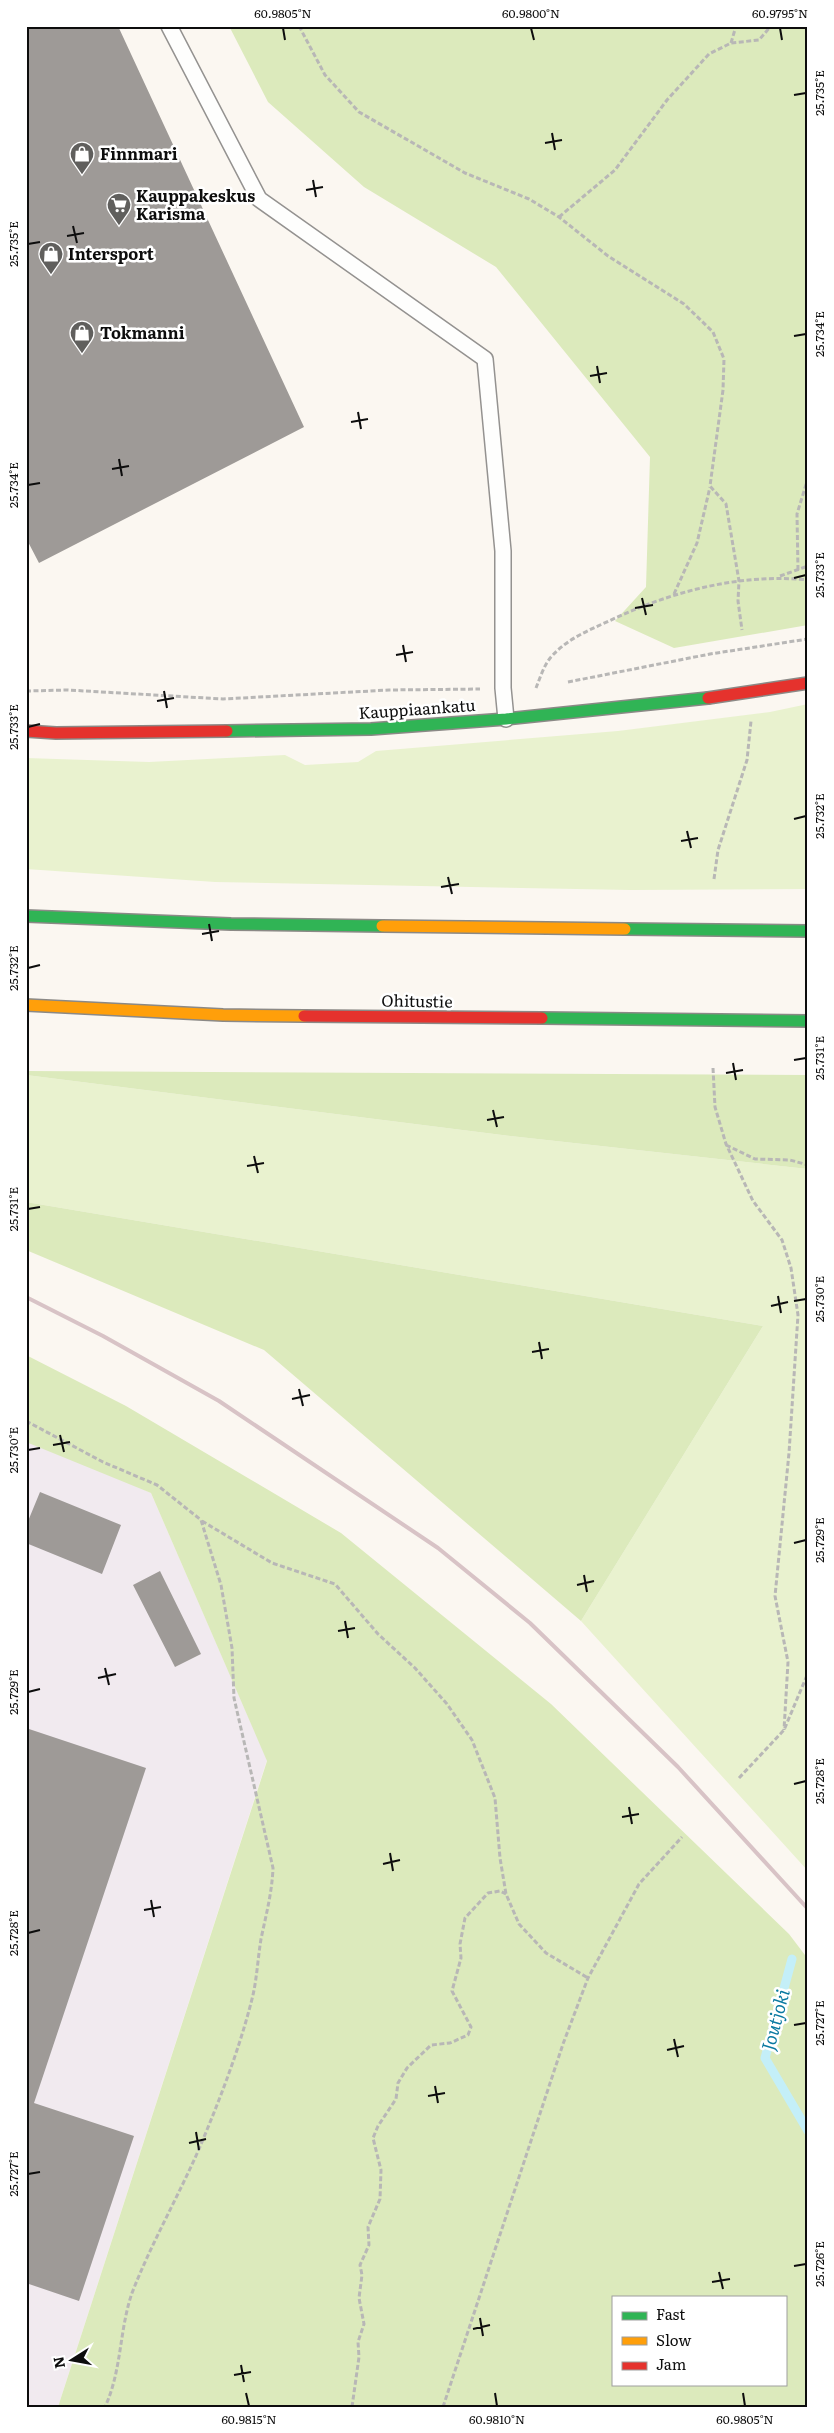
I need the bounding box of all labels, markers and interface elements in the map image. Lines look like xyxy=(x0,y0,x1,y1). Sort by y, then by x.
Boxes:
text: 60.9805°N xyxy=(254,4,312,22)
text: 60.9800°N xyxy=(502,4,560,22)
text: 60.9795°N xyxy=(752,4,808,22)
text: 25.735°E xyxy=(810,70,828,116)
shop icon: Finnmari xyxy=(69,141,95,175)
place label: Finnmari xyxy=(100,141,178,165)
place label: Kauppakeskus Karisma xyxy=(136,183,255,225)
supermarket icon: Kauppakeskus Karisma xyxy=(106,192,132,226)
text: 25.735°E xyxy=(4,221,22,267)
shop icon: Intersport xyxy=(38,241,64,275)
place label: Intersport xyxy=(68,241,154,265)
text: 25.734°E xyxy=(810,311,828,357)
shop icon: Tokmanni xyxy=(69,320,95,354)
place label: Tokmanni xyxy=(100,320,185,344)
text: 25.734°E xyxy=(4,462,22,508)
text: 25.733°E xyxy=(810,552,828,598)
street label: Kauppiaankatu xyxy=(358,692,476,724)
text: 25.733°E xyxy=(4,704,22,750)
text: 25.732°E xyxy=(810,793,828,839)
text: 25.732°E xyxy=(4,945,22,991)
street label: Ohitustie xyxy=(381,987,453,1013)
text: 25.731°E xyxy=(810,1035,828,1080)
text: 25.731°E xyxy=(4,1186,22,1231)
text: 25.730°E xyxy=(810,1275,828,1322)
text: 25.730°E xyxy=(4,1426,22,1473)
text: 25.729°E xyxy=(810,1517,828,1563)
text: 25.729°E xyxy=(4,1669,22,1715)
text: 25.728°E xyxy=(810,1758,828,1804)
text: 25.728°E xyxy=(4,1910,22,1956)
water label: Joutjoki xyxy=(753,1985,796,2053)
text: 25.727°E xyxy=(810,2000,828,2046)
text: 25.727°E xyxy=(4,2151,22,2197)
text: 25.726°E xyxy=(810,2241,828,2287)
legend xyxy=(612,2296,786,2386)
text: Fast xyxy=(656,2302,685,2325)
text: Slow xyxy=(656,2328,691,2351)
north arrow xyxy=(48,2336,98,2386)
text: Jam xyxy=(656,2352,687,2375)
text: N xyxy=(47,2355,69,2370)
text: 60.9815°N xyxy=(221,2410,277,2428)
text: 60.9810°N xyxy=(469,2410,525,2428)
text: 60.9805°N xyxy=(716,2410,774,2428)

